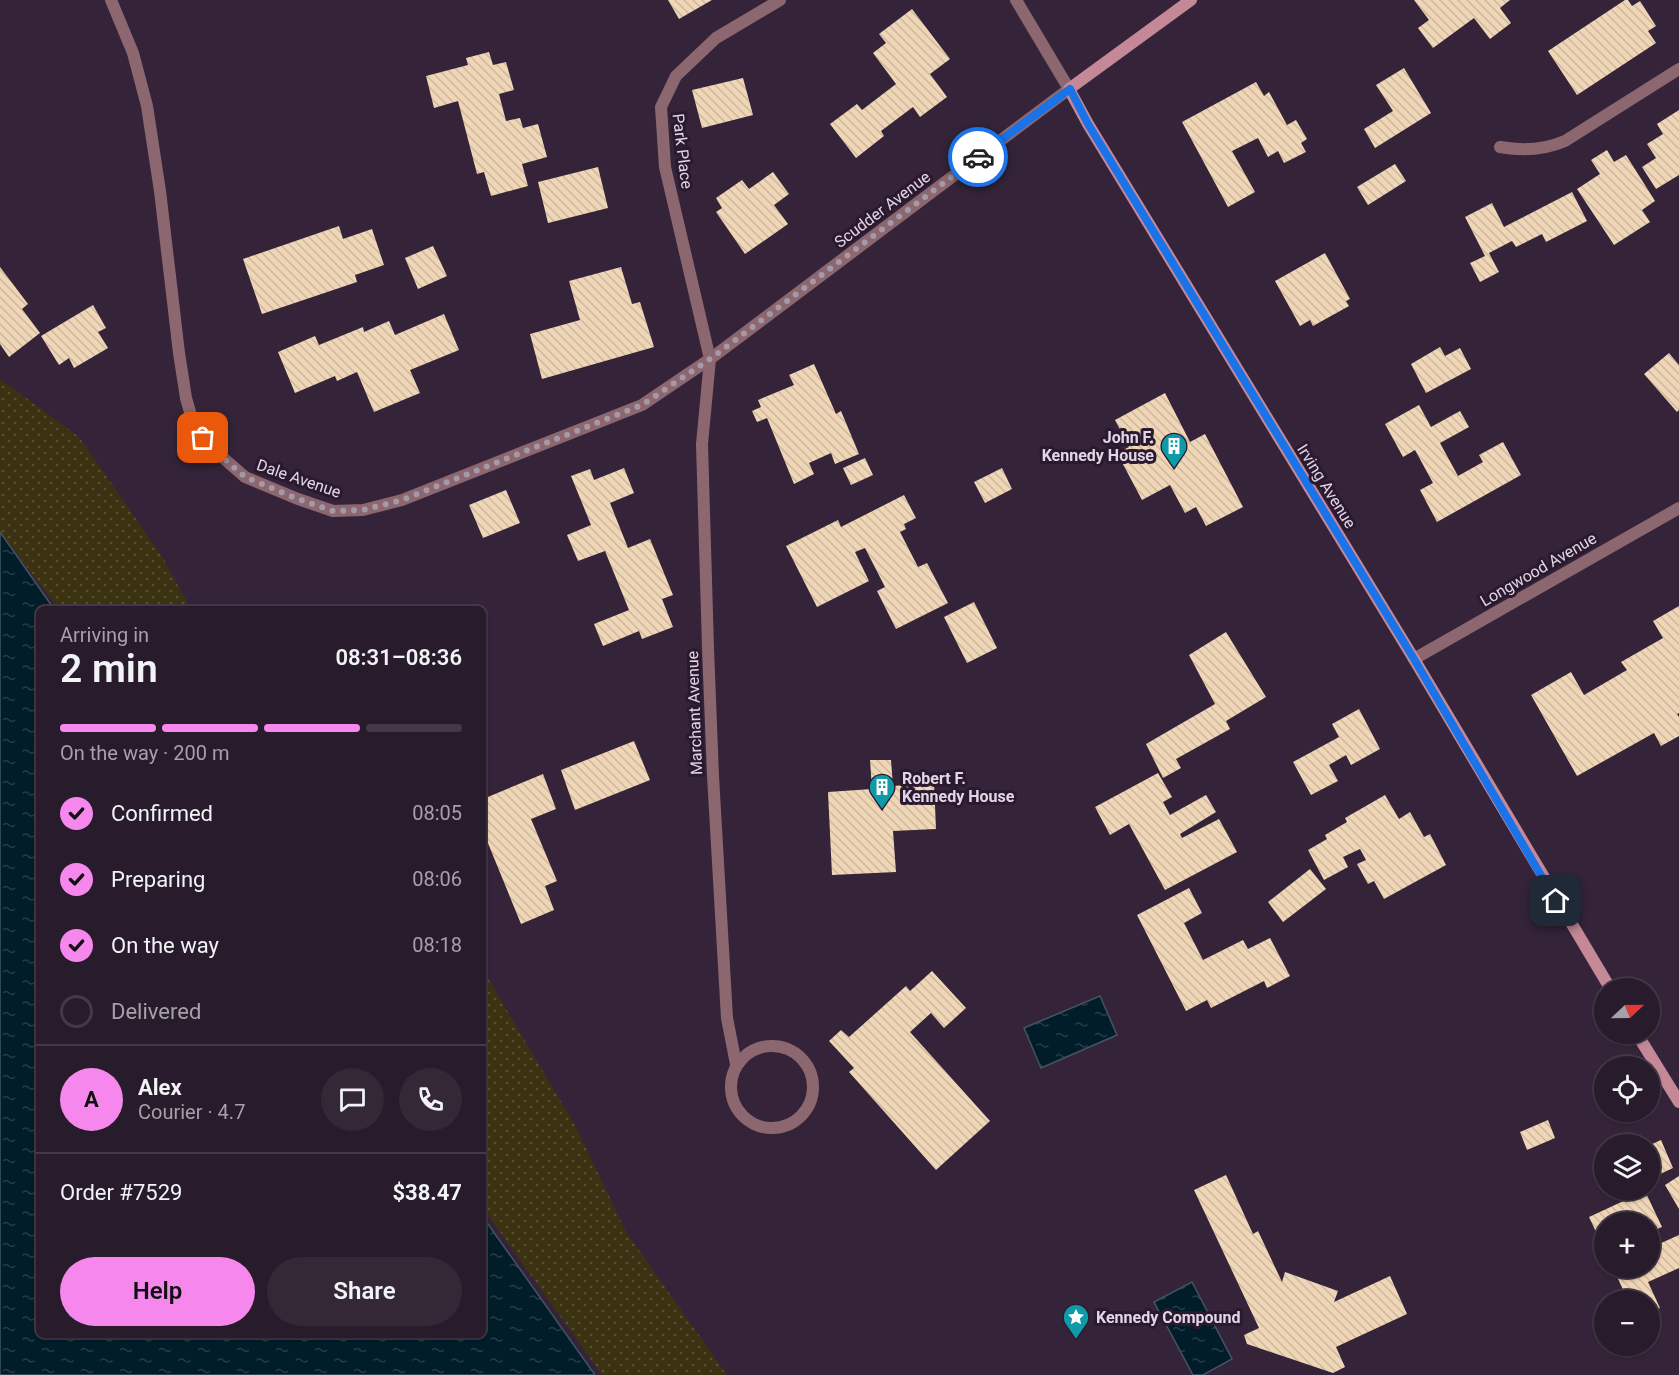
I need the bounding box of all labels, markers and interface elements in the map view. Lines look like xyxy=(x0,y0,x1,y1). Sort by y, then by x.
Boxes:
street label: Park Place xyxy=(668,112,697,190)
courier xyxy=(948,127,1008,187)
icon: car xyxy=(962,141,995,174)
street label: Scudder Avenue xyxy=(831,167,934,252)
pin xyxy=(177,412,228,463)
icon: bag xyxy=(186,421,219,454)
place label: John F. Kennedy House xyxy=(1042,428,1154,465)
building icon: John F. Kennedy House xyxy=(1159,431,1189,469)
street label: Irving Avenue xyxy=(1293,441,1360,532)
street label: Dale Avenue xyxy=(254,455,343,502)
street label: Longwood Avenue xyxy=(1477,528,1600,610)
text: Arriving in xyxy=(60,623,149,647)
text: 08:31–08:36 xyxy=(335,645,462,670)
text: 2 min xyxy=(60,646,158,692)
street label: Marchant Avenue xyxy=(683,651,706,775)
text: On the way · 200 m xyxy=(60,741,229,765)
place label: Robert F. Kennedy House xyxy=(902,769,1015,806)
building icon: Robert F. Kennedy House xyxy=(867,772,897,810)
icon: check xyxy=(60,797,93,830)
text: Confirmed xyxy=(111,801,213,826)
text: 08:05 xyxy=(412,801,462,825)
icon: check xyxy=(60,863,93,896)
text: Preparing xyxy=(111,867,205,892)
text: 08:06 xyxy=(412,867,462,891)
pin xyxy=(1530,875,1581,926)
icon: home xyxy=(1539,884,1572,917)
icon: check xyxy=(60,929,93,962)
text: On the way xyxy=(111,933,219,958)
text: 08:18 xyxy=(412,933,462,957)
north arrow xyxy=(1594,978,1660,1044)
map controls xyxy=(1594,978,1660,1356)
text: Delivered xyxy=(111,999,201,1024)
button: locate xyxy=(1594,1056,1660,1122)
button: chat xyxy=(321,1068,384,1131)
button: phone xyxy=(399,1068,462,1131)
text: Alex xyxy=(138,1075,182,1100)
text: A xyxy=(84,1087,99,1112)
text: Courier · 4.7 xyxy=(138,1100,245,1124)
button: layers xyxy=(1594,1134,1660,1200)
text: Order #7529 xyxy=(60,1180,182,1205)
text: $38.47 xyxy=(393,1180,462,1205)
button: + xyxy=(1594,1212,1660,1278)
button: Help xyxy=(60,1257,255,1326)
button: Share xyxy=(267,1257,462,1326)
button: − xyxy=(1594,1290,1660,1356)
place icon: Kennedy Compound xyxy=(1061,1302,1091,1340)
place label: Kennedy Compound xyxy=(1096,1308,1241,1327)

